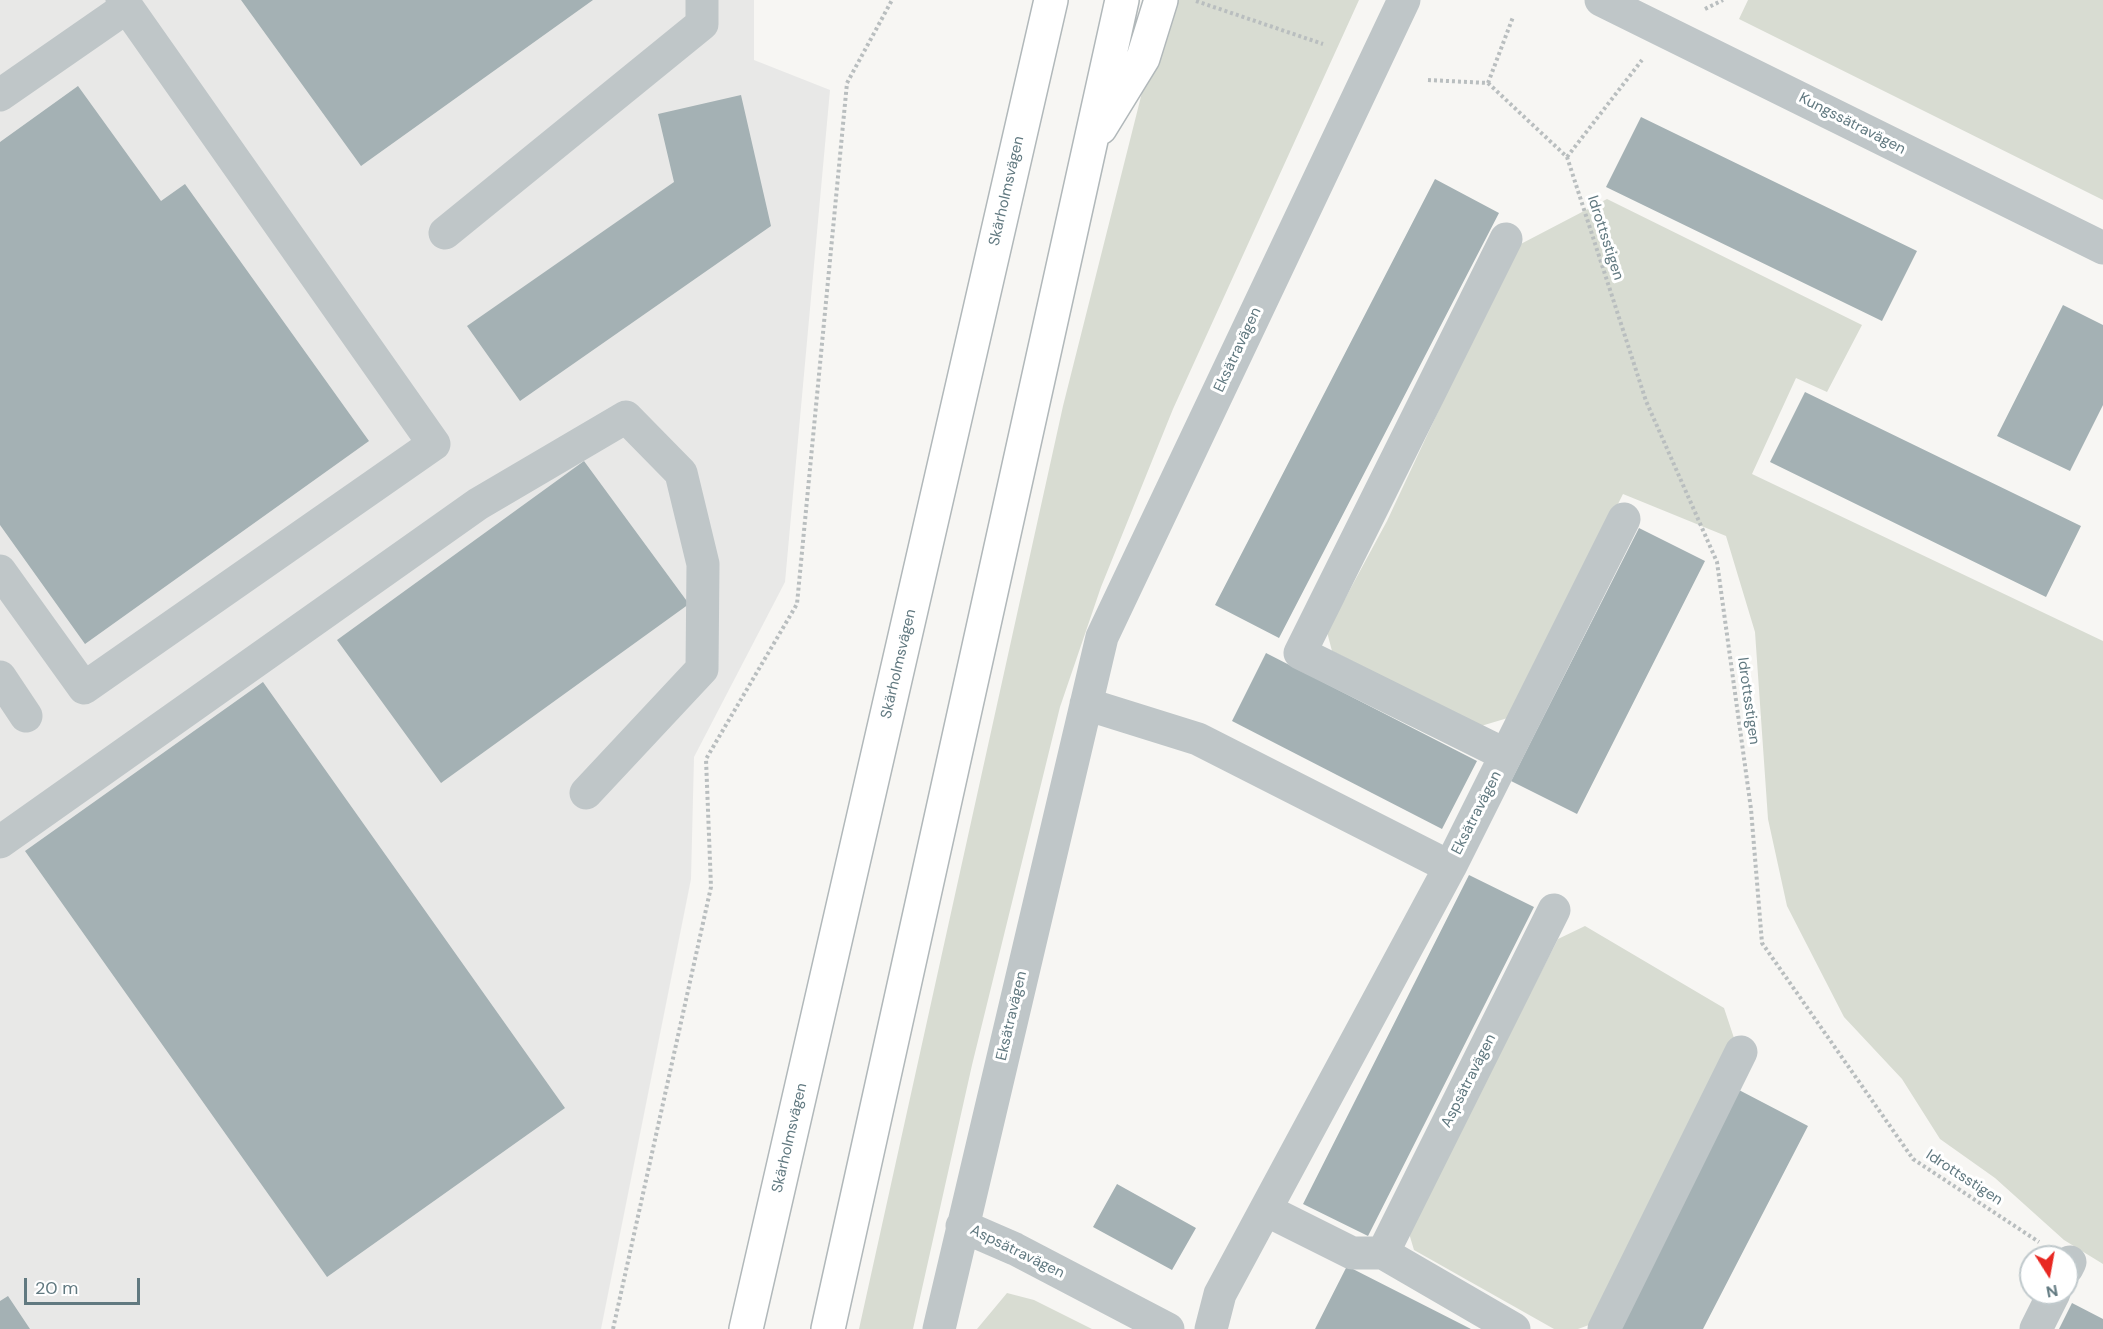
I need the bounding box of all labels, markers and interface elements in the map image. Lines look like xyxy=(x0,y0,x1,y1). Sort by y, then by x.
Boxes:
street label: Kungssätravägen xyxy=(1796,89,1908,159)
street label: Skärholmsvägen xyxy=(986,134,1028,248)
street label: Idrottsstigen xyxy=(1583,193,1627,283)
street label: Eksätravägen xyxy=(1211,305,1265,395)
street label: Skärholmsvägen xyxy=(878,607,920,721)
street label: Idrottsstigen xyxy=(1733,656,1763,746)
street label: Eksätravägen xyxy=(1448,768,1506,858)
street label: Eksätravägen xyxy=(993,970,1031,1062)
street label: Aspsätravägen xyxy=(1438,1031,1500,1131)
street label: Skärholmsvägen xyxy=(769,1081,811,1195)
street label: Idrottsstigen xyxy=(1922,1147,2006,1209)
street label: Aspsätravägen xyxy=(967,1221,1067,1283)
north arrow xyxy=(2019,1245,2079,1305)
scale bar xyxy=(27,1266,142,1304)
text: 20 m xyxy=(35,1276,78,1300)
text: N xyxy=(2044,1280,2060,1303)

